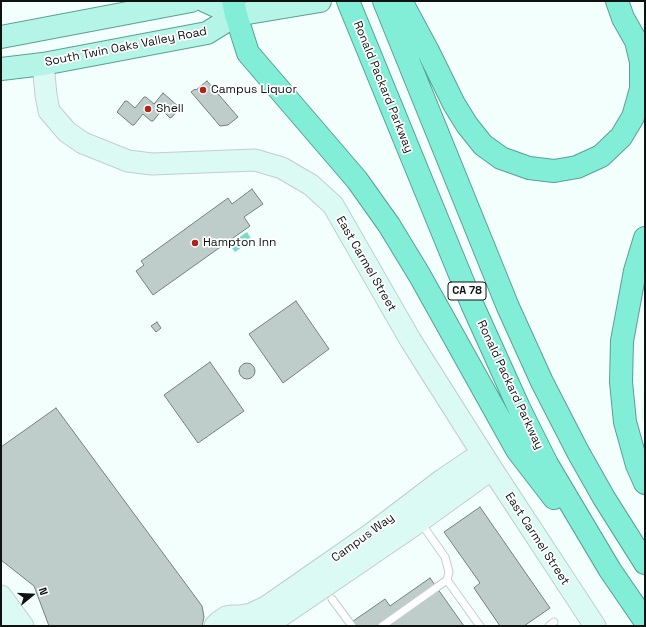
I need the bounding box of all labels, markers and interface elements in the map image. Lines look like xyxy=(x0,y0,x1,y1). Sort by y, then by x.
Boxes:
street label: Ronald Packard Parkway xyxy=(350,19,416,155)
street label: South Twin Oaks Valley Road xyxy=(44,24,208,70)
place label: Campus Liquor xyxy=(211,83,297,97)
marker: Campus Liquor xyxy=(198,85,208,95)
place label: Shell xyxy=(156,102,184,116)
marker: Shell xyxy=(143,104,153,114)
street label: East Carmel Street xyxy=(333,214,399,314)
place label: Hampton Inn xyxy=(203,236,276,250)
marker: Hampton Inn xyxy=(190,238,200,248)
road number: CA 78 xyxy=(448,282,486,300)
street label: Ronald Packard Parkway xyxy=(474,318,546,452)
street label: East Carmel Street xyxy=(502,490,572,588)
street label: Campus Way xyxy=(329,510,397,566)
north arrow xyxy=(12,575,52,615)
text: N xyxy=(36,586,51,597)

